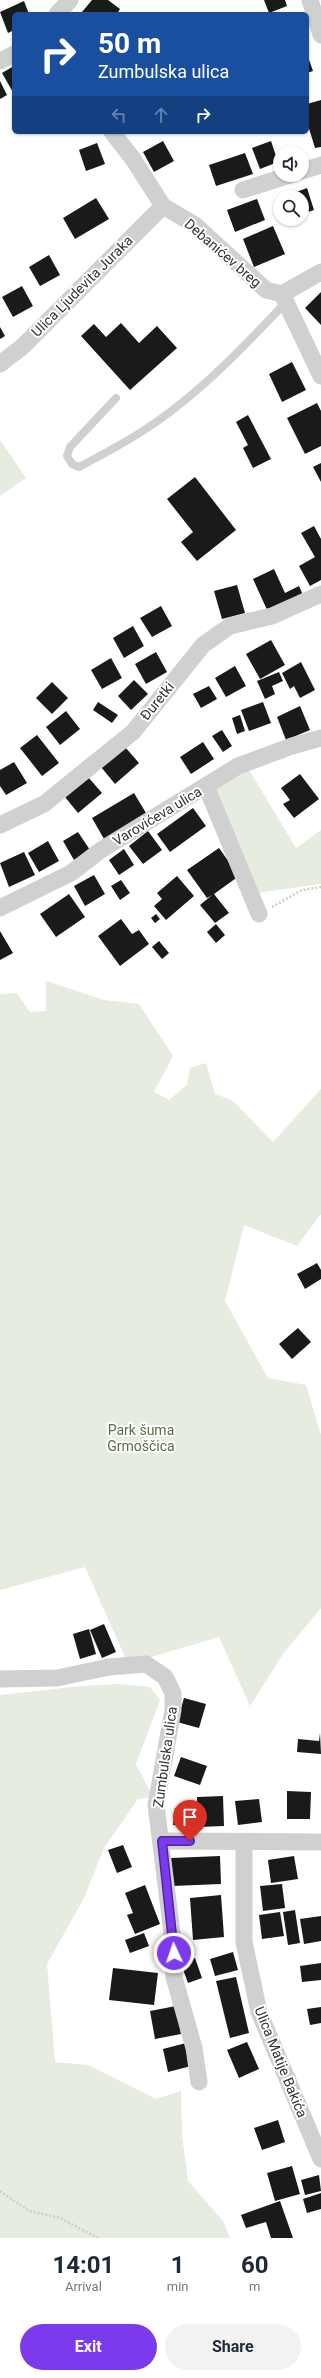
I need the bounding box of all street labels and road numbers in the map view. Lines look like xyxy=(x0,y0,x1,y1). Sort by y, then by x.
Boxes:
street label: Debanićev breg xyxy=(182,216,264,290)
street label: Ulica Ljudevita Juraka xyxy=(28,232,136,340)
street label: Đuretki xyxy=(137,679,177,723)
street label: Varovićeva ulica xyxy=(110,783,204,849)
street label: Zumbulska ulica xyxy=(150,1705,180,1809)
street label: Ulica Matije Bakića xyxy=(251,2004,311,2120)

